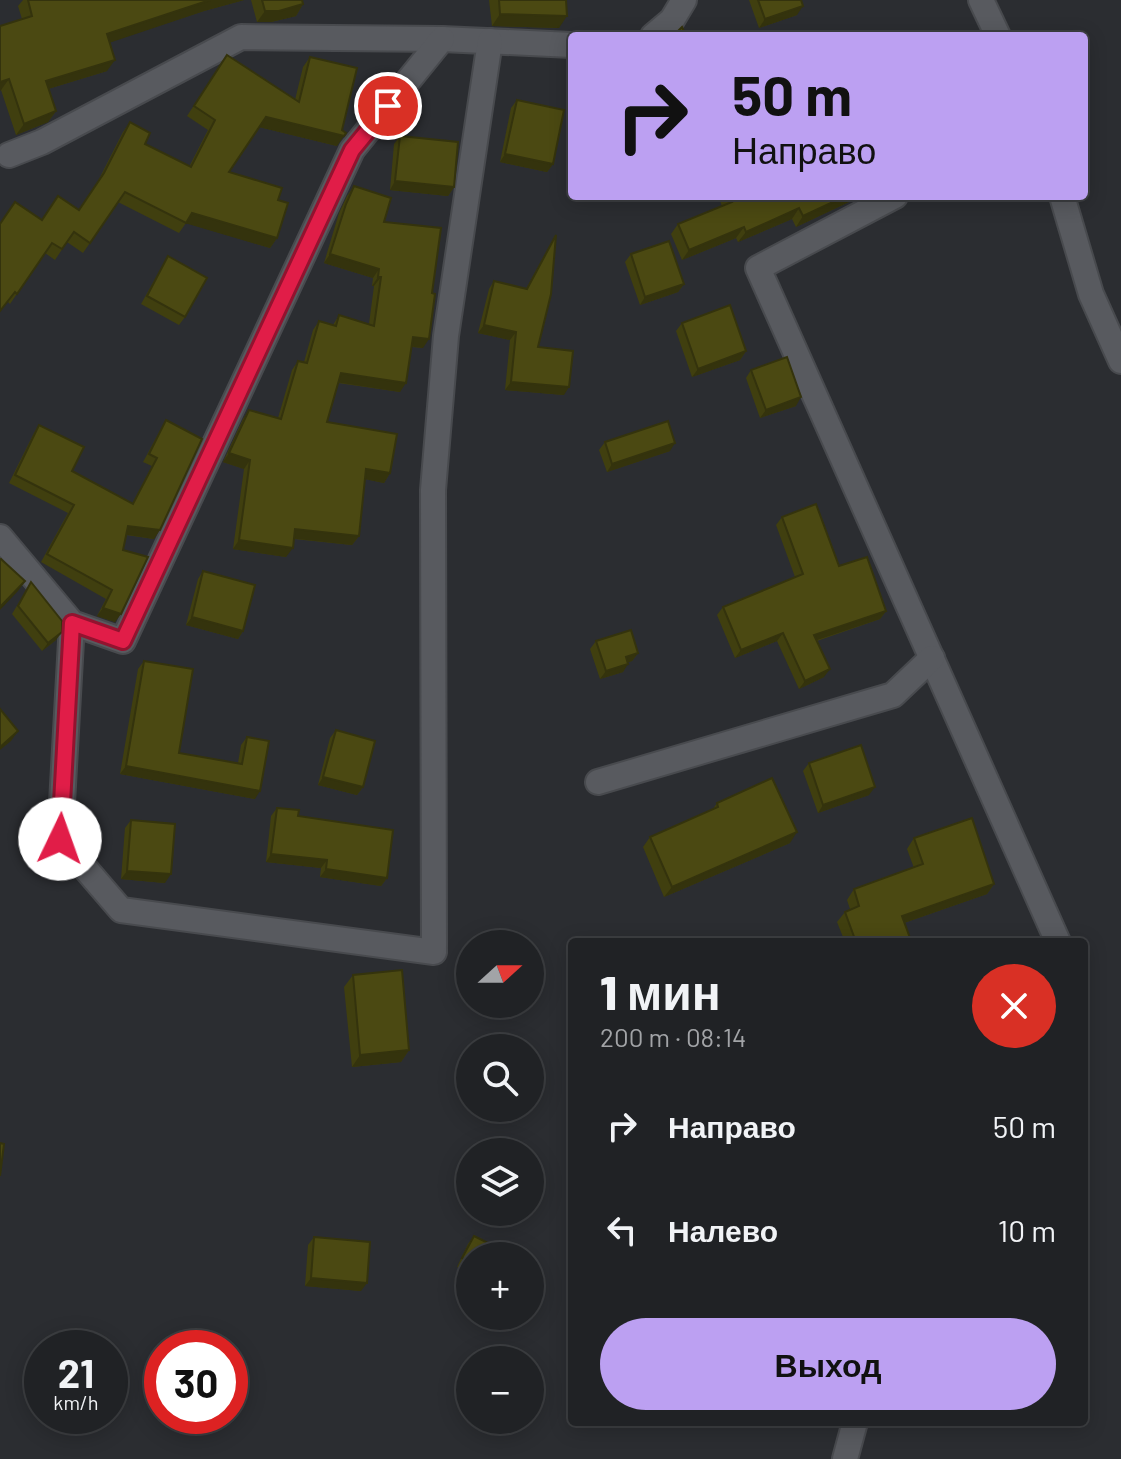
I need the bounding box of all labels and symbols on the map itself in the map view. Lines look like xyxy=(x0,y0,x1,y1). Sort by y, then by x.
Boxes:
pin xyxy=(354,72,422,140)
position arrow xyxy=(18,797,102,881)
north arrow xyxy=(456,930,544,1018)
speed limit sign: 30 xyxy=(144,1330,248,1434)

